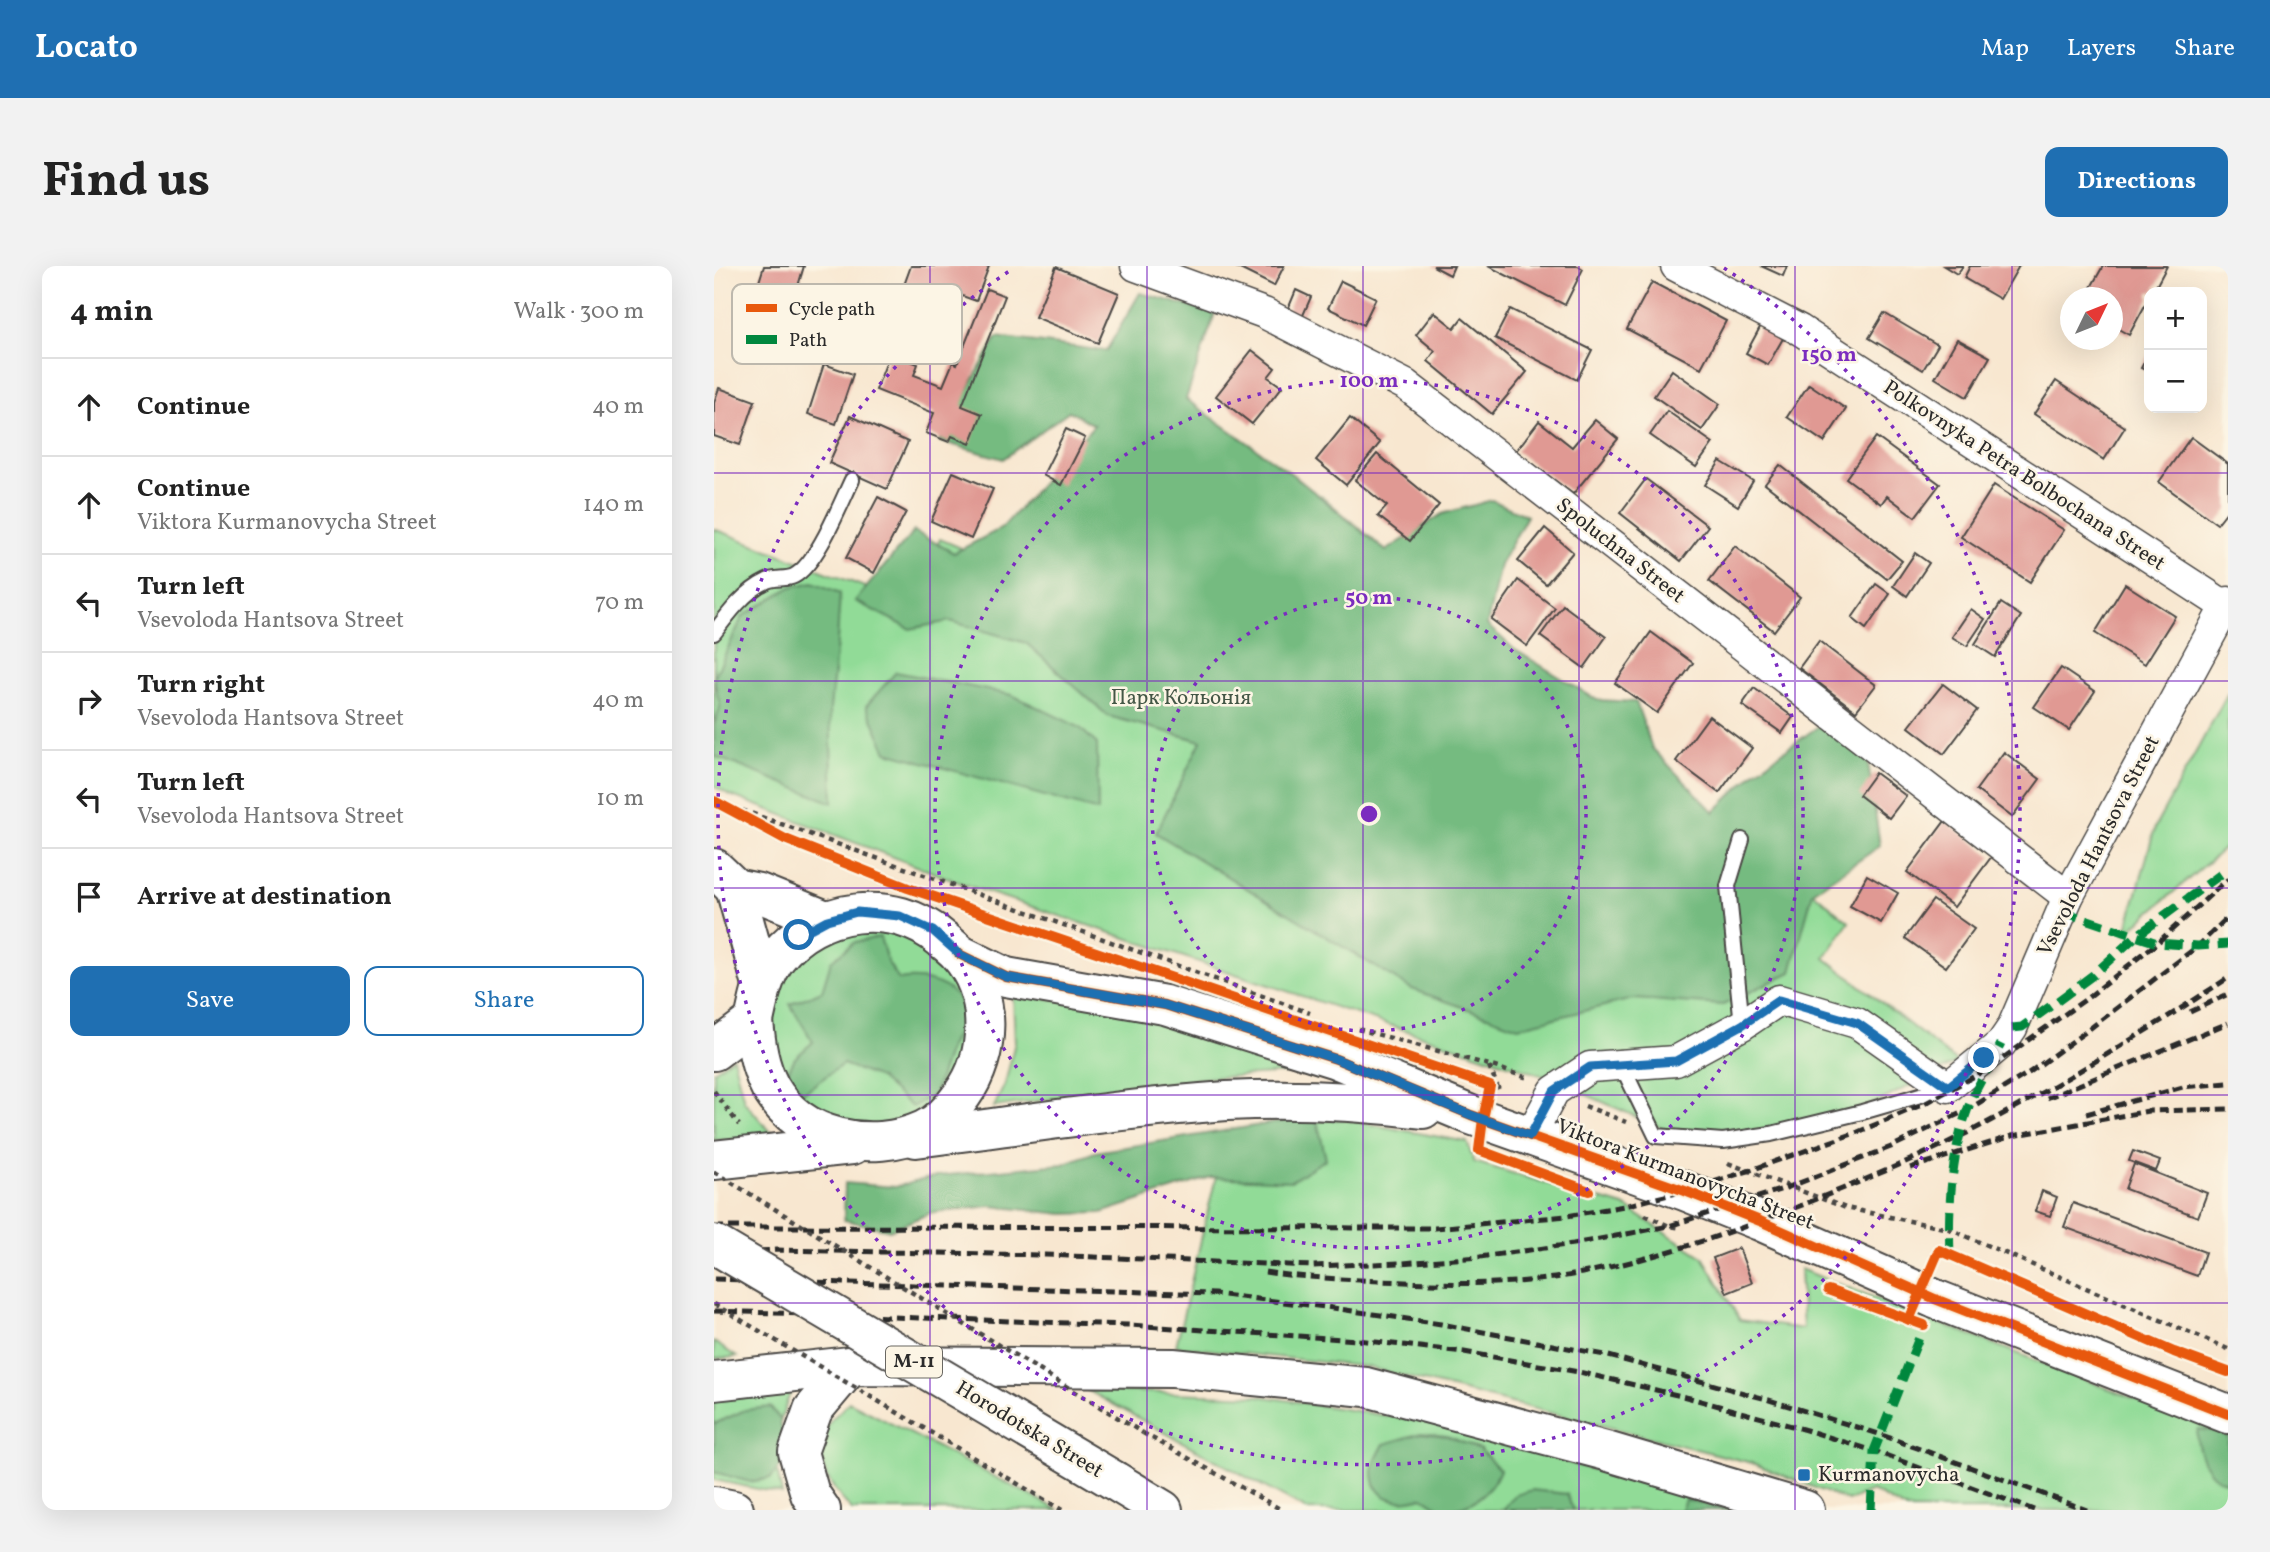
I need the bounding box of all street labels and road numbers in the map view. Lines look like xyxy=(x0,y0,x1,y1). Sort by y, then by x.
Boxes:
street label: Polkovnyka Petra Bolbochana Street xyxy=(1877,374,2171,578)
street label: Spoluchna Street xyxy=(1549,491,1691,611)
street label: Vsevoloda Hantsova Street xyxy=(2031,731,2167,961)
street label: Viktora Kurmanovycha Street xyxy=(1552,1112,1818,1238)
road number: М-11 xyxy=(886,1346,942,1378)
street label: Horodotska Street xyxy=(950,1374,1108,1486)

